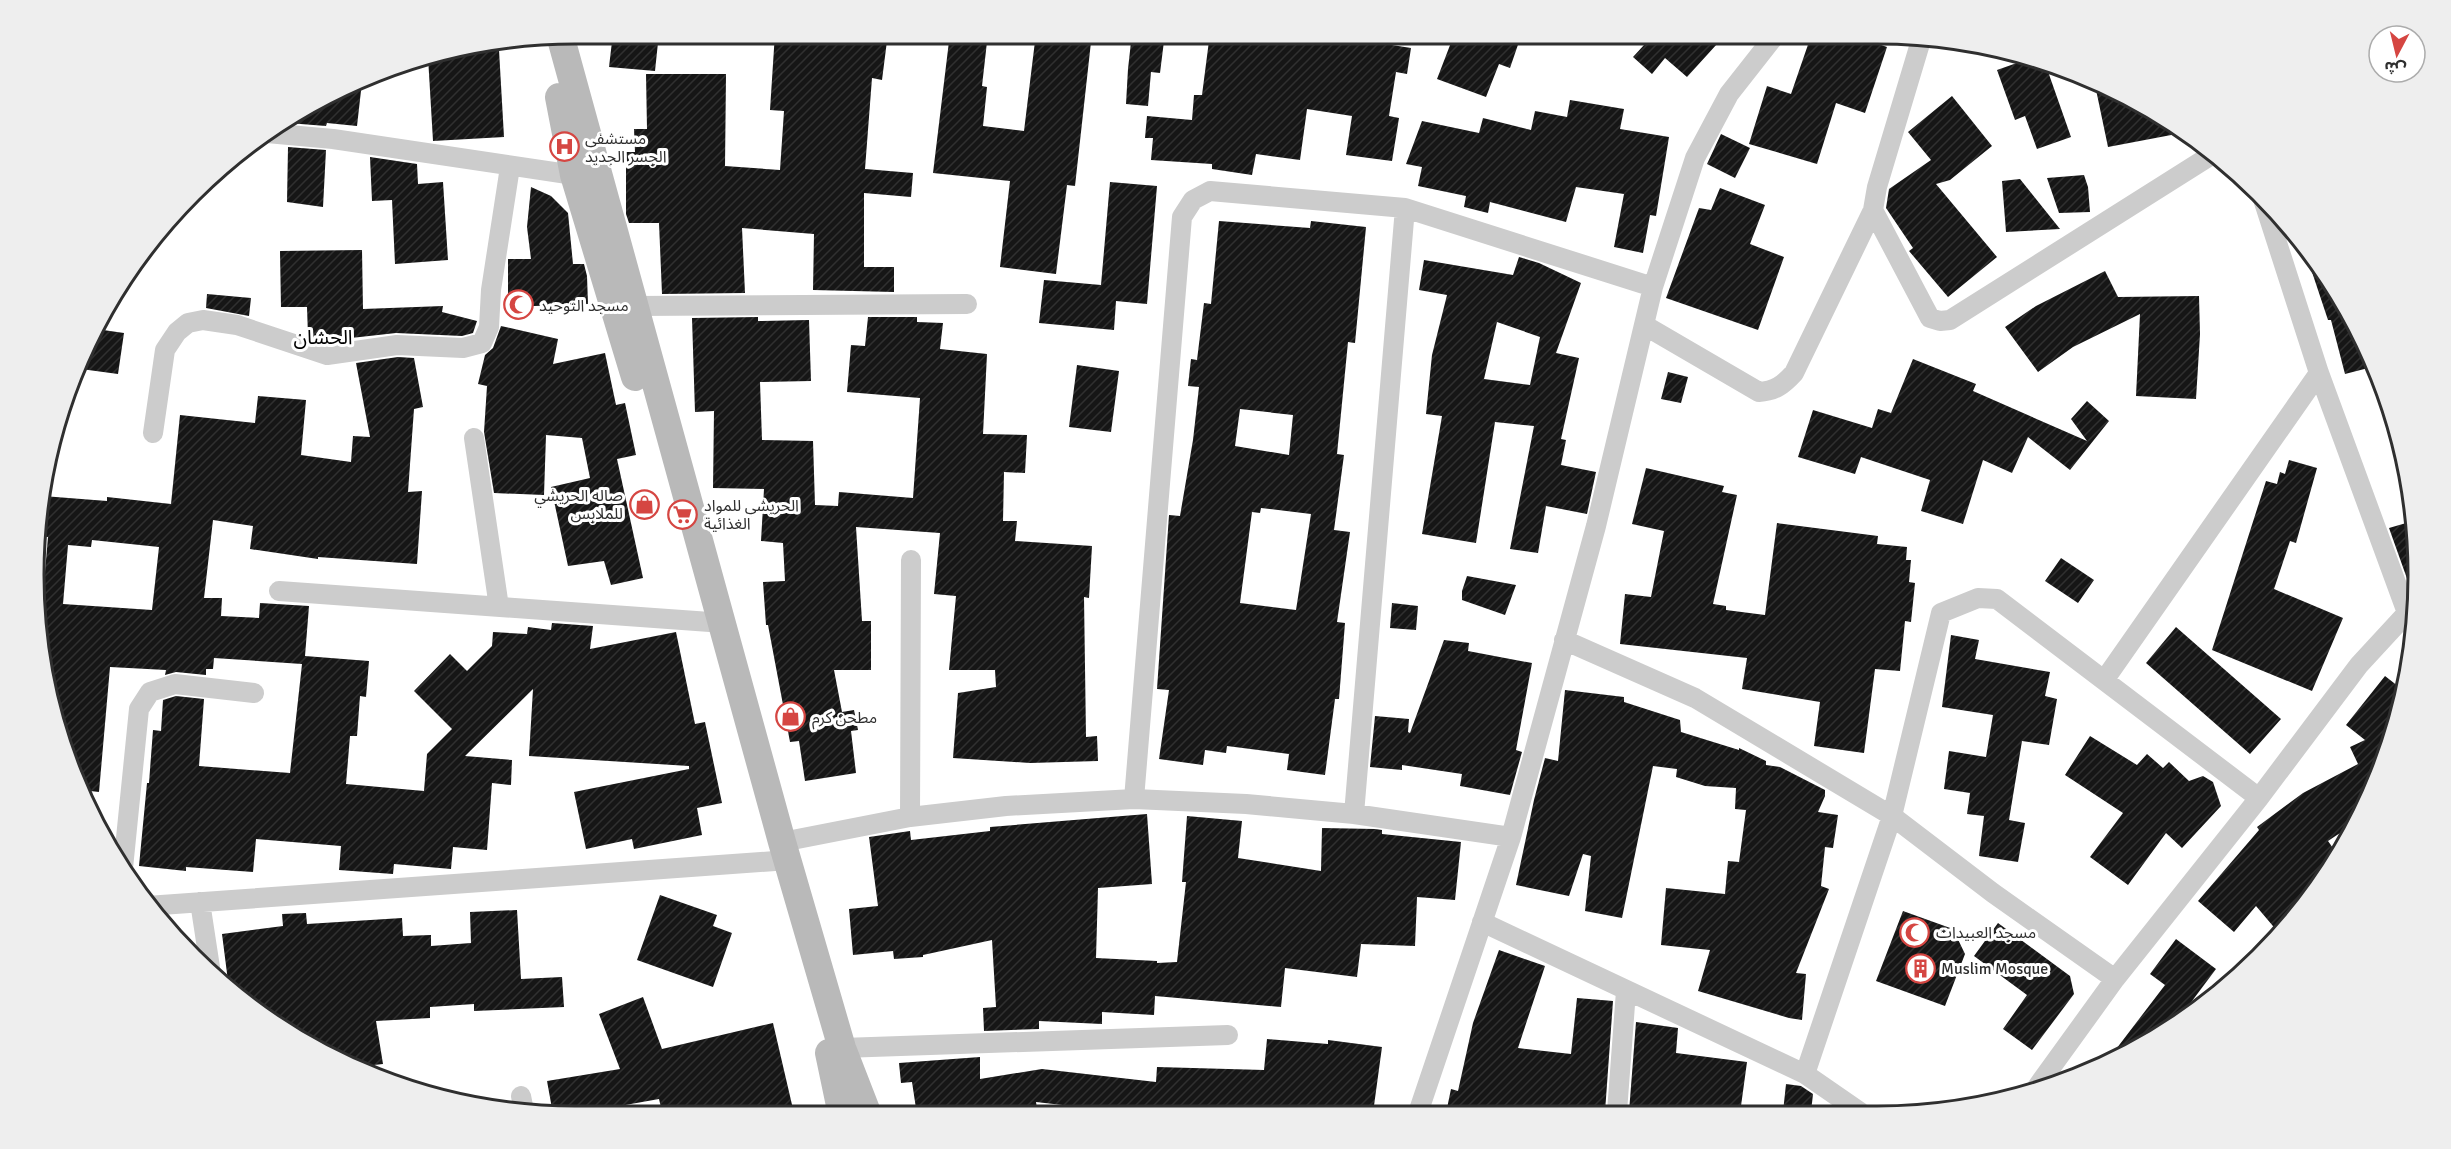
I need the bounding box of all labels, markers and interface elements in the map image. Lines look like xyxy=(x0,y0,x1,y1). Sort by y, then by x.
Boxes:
north arrow xyxy=(2367,24,2427,84)
text: ش xyxy=(2383,57,2407,79)
place label: مستشفى الجسر الجديد xyxy=(585,129,667,167)
hospital icon: مستشفى الجسر الجديد xyxy=(548,131,580,163)
mosque icon: مسجد التوحيد xyxy=(502,289,534,321)
place label: مسجد التوحيد xyxy=(539,296,629,316)
district label: الحشان xyxy=(293,325,353,350)
place label: صاله الحريشي للملابس xyxy=(534,486,623,524)
shop icon: صاله الحريشي للملابس xyxy=(628,488,660,520)
place label: الحريشي للمواد الغذائية xyxy=(704,496,799,534)
supermarket icon: الحريشي للمواد الغذائية xyxy=(667,498,699,530)
shop icon: مطحن كرم xyxy=(775,701,807,733)
place label: مطحن كرم xyxy=(812,708,877,730)
mosque icon: مسجد العبيدات xyxy=(1899,916,1931,948)
place label: مسجد العبيدات xyxy=(1936,923,2036,943)
building icon: Muslim Mosque xyxy=(1904,952,1936,984)
place label: Muslim Mosque xyxy=(1941,959,2048,979)

